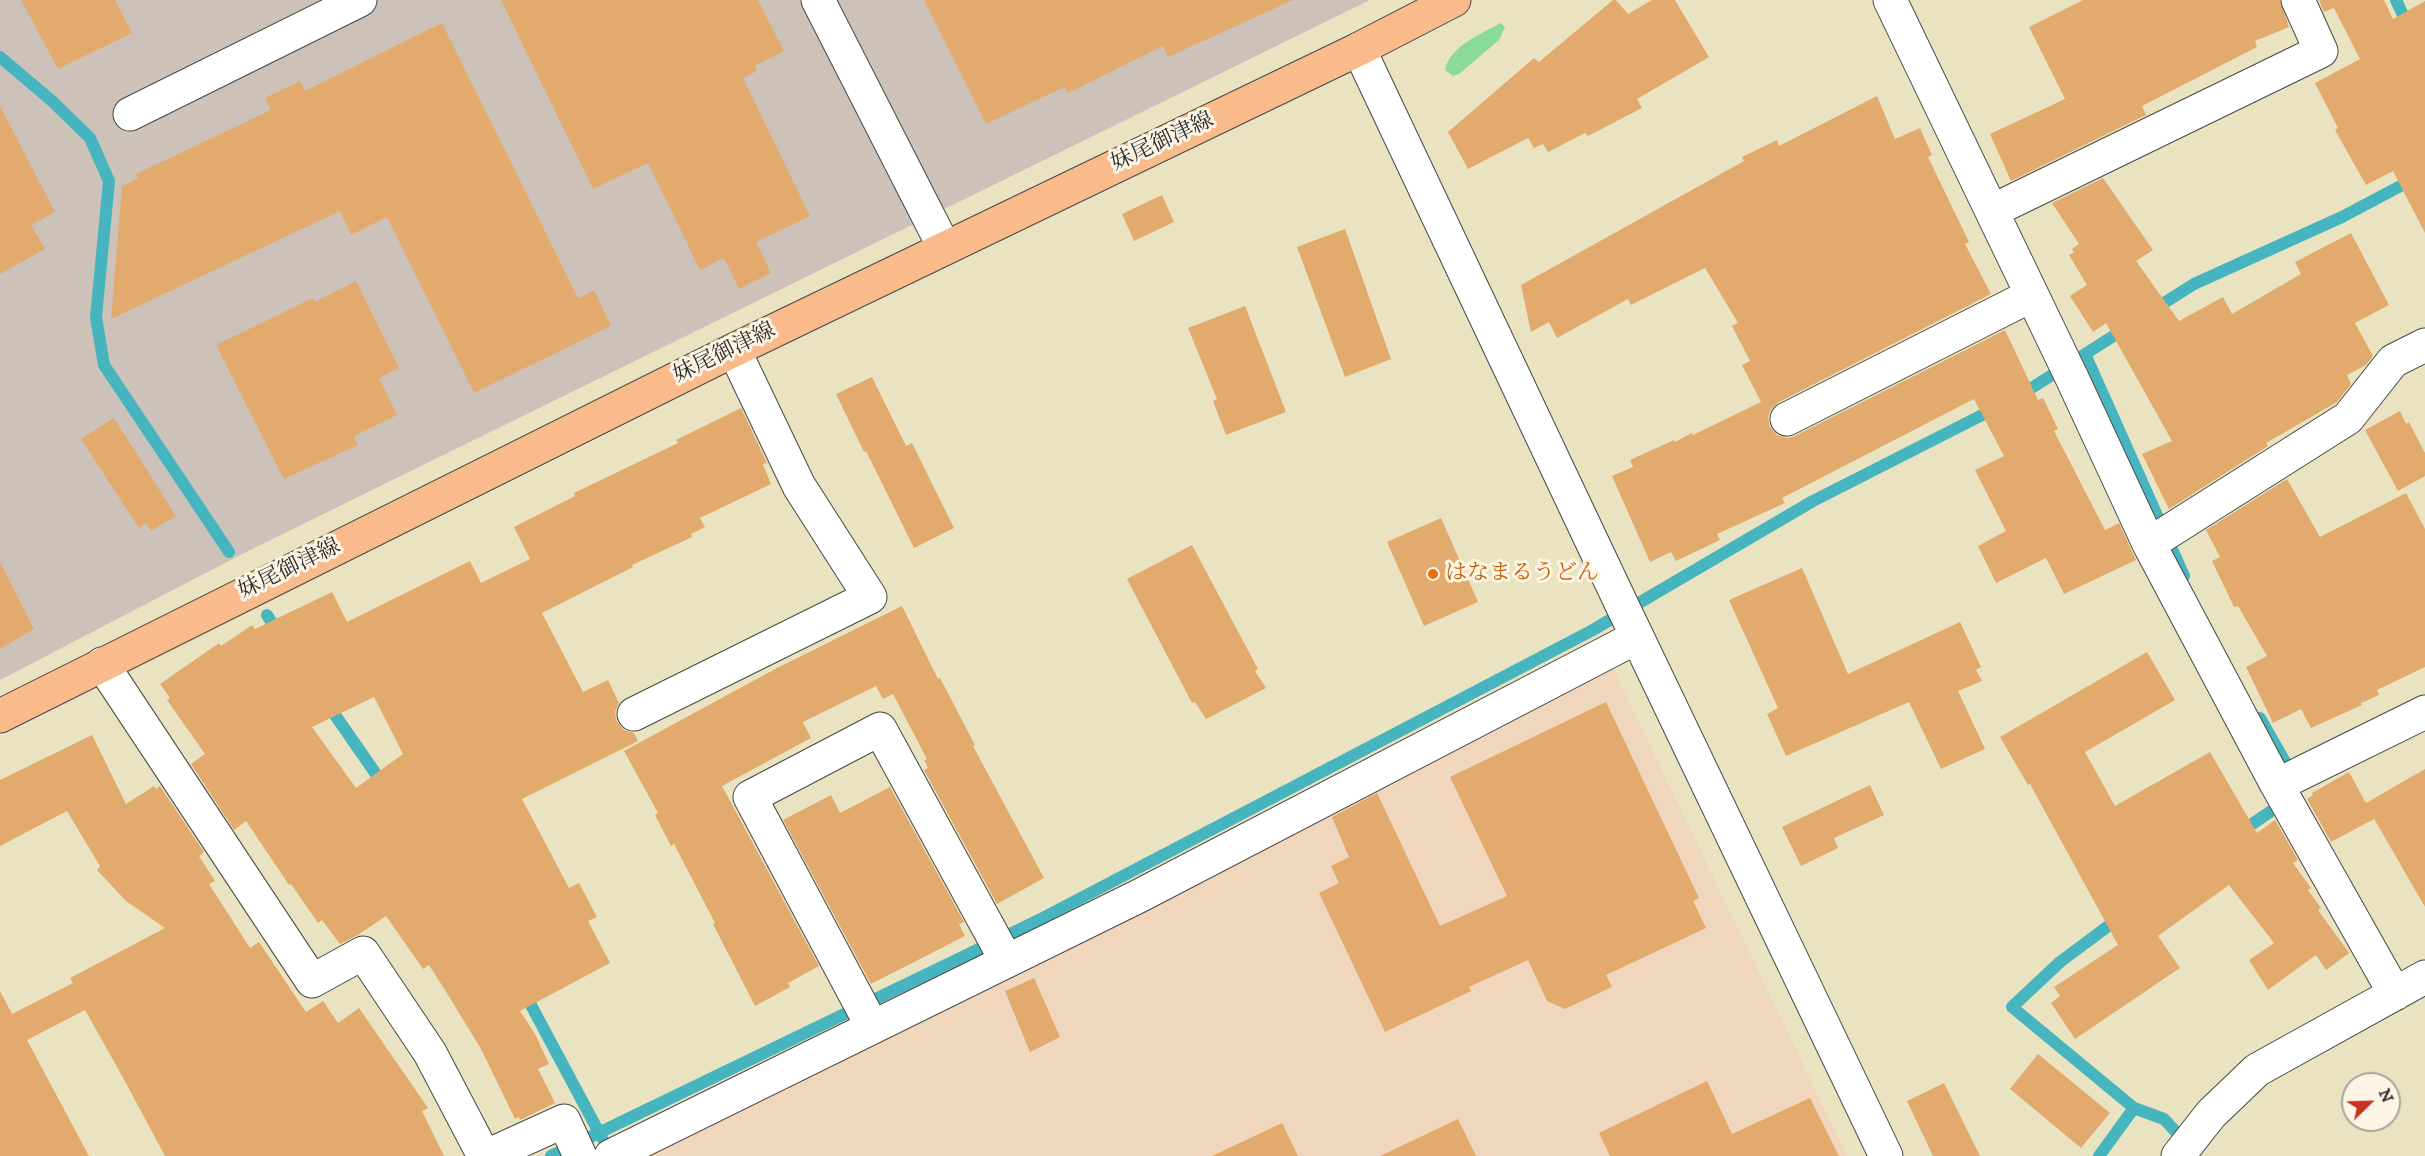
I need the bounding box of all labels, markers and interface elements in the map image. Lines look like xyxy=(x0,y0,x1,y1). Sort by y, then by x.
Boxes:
street label: 妹尾御津線 xyxy=(1108,108,1218,178)
street label: 妹尾御津線 xyxy=(670,318,780,390)
street label: 妹尾御津線 xyxy=(235,534,345,606)
place label: はなまるうどん xyxy=(1445,561,1599,587)
marker: はなまるうどん xyxy=(1426,567,1440,581)
north arrow xyxy=(2341,1072,2401,1132)
text: N xyxy=(2374,1086,2397,1106)

